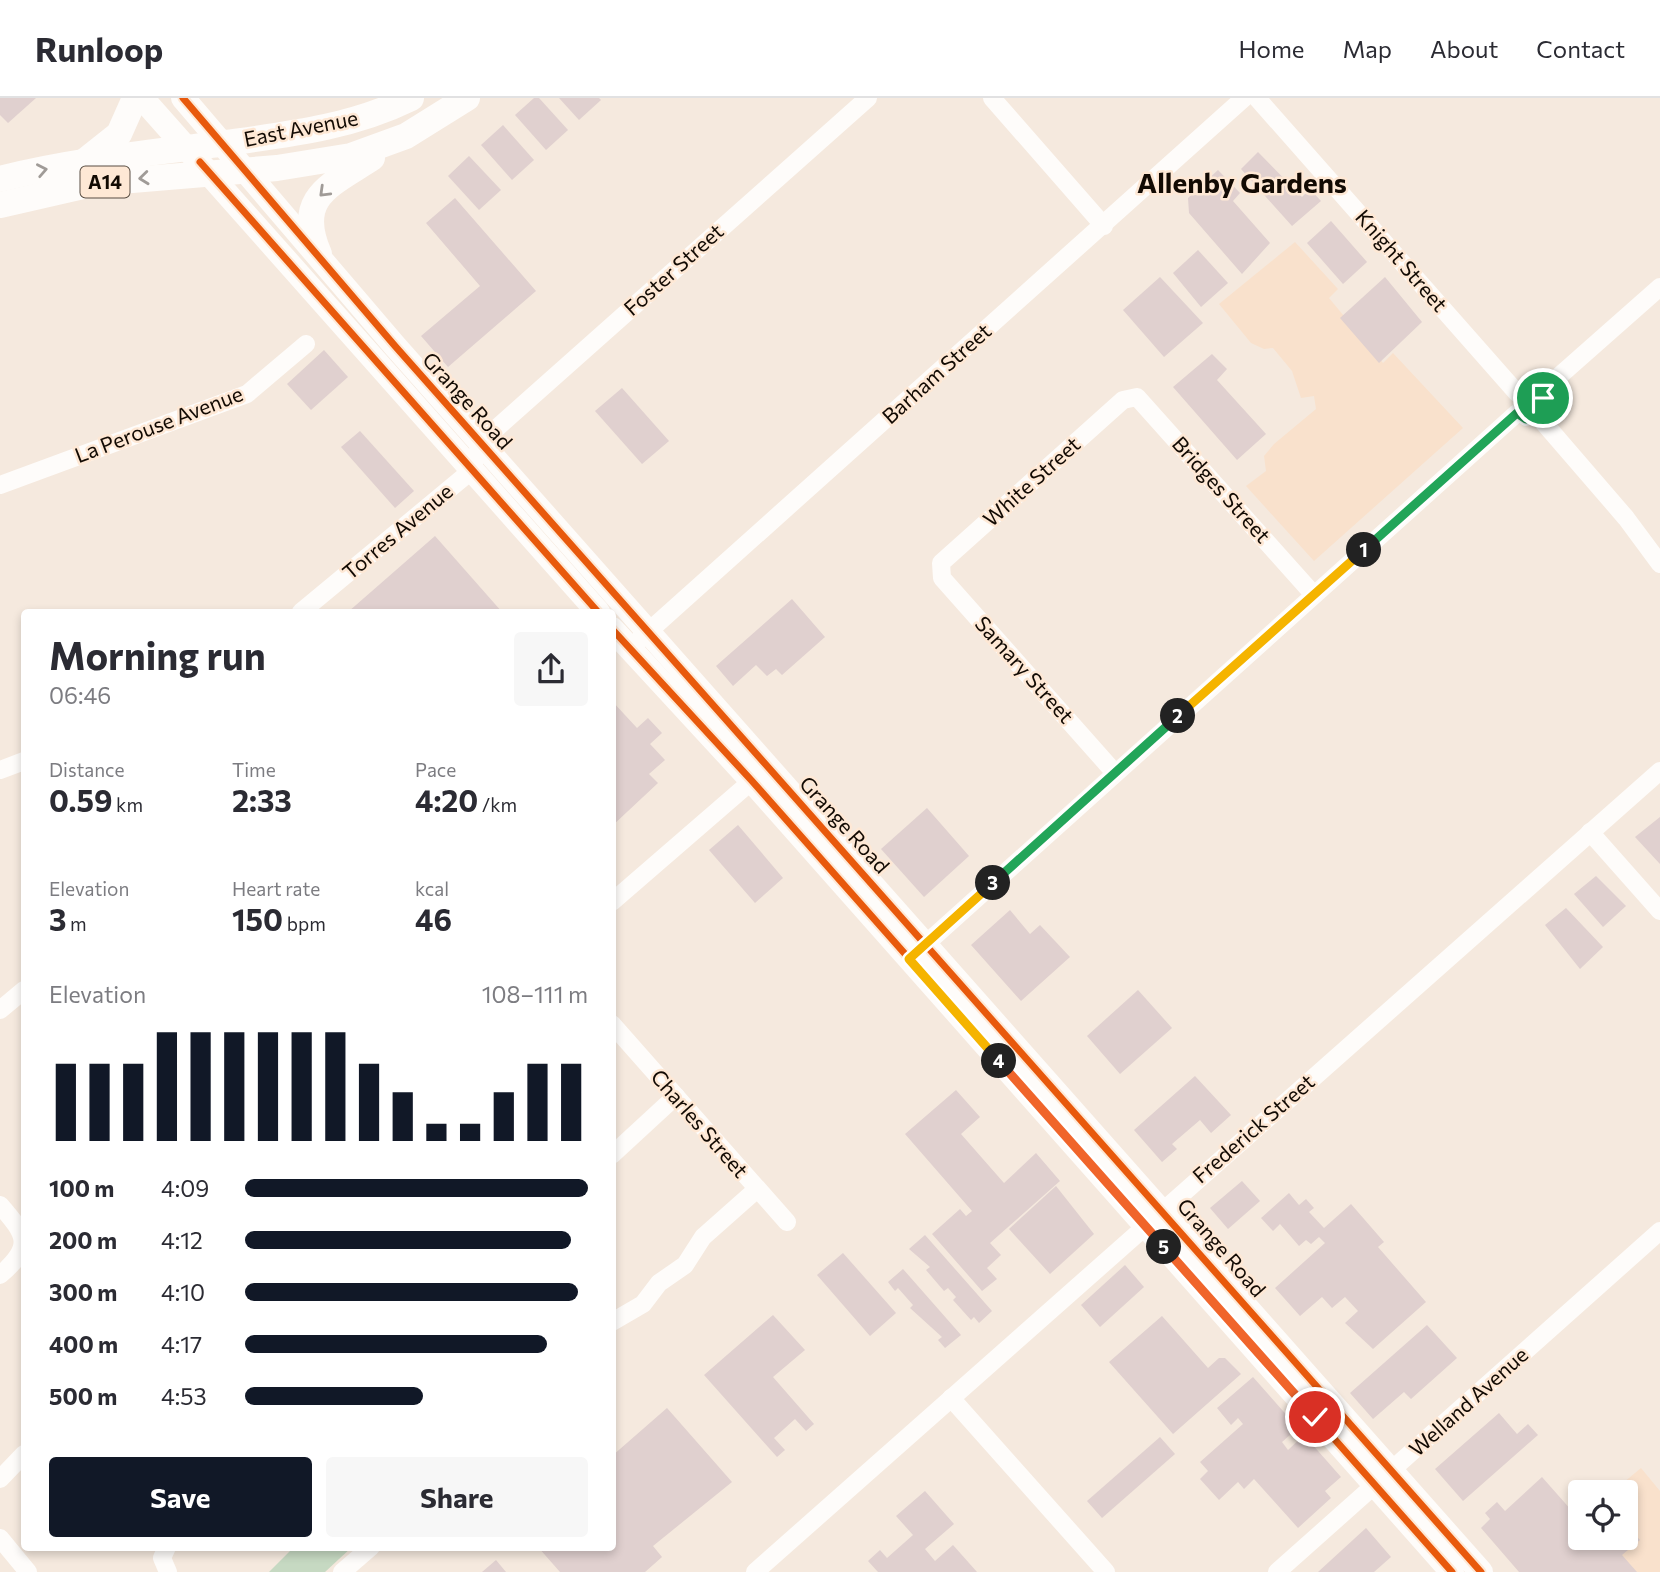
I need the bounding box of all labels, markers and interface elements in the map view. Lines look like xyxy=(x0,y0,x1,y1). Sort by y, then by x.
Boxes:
text: Runloop xyxy=(35,28,163,69)
text: Home xyxy=(1239,34,1305,63)
text: Map xyxy=(1343,34,1392,63)
text: About xyxy=(1430,34,1498,63)
text: Contact xyxy=(1536,34,1625,63)
street label: East Avenue xyxy=(242,104,360,151)
one-way arrow xyxy=(36,163,48,178)
district label: Allenby Gardens xyxy=(1137,165,1347,199)
road number: A14 xyxy=(80,166,130,198)
one-way arrow xyxy=(138,170,149,185)
one-way arrow xyxy=(319,184,332,196)
street label: Knight Street xyxy=(1351,204,1453,316)
street label: Foster Street xyxy=(618,218,728,320)
street label: Barham Street xyxy=(876,318,996,428)
street label: Grange Road xyxy=(418,346,518,454)
pin xyxy=(1513,368,1573,428)
icon: arrive xyxy=(1524,379,1562,417)
street label: La Perouse Avenue xyxy=(71,380,246,467)
street label: White Street xyxy=(977,431,1085,531)
street label: Bridges Street xyxy=(1168,431,1276,547)
street label: Torres Avenue xyxy=(337,478,457,584)
pin: 1 xyxy=(1346,532,1382,568)
text: 1 xyxy=(1359,538,1368,561)
street label: Samary Street xyxy=(971,610,1080,728)
text: Morning run xyxy=(49,631,266,678)
button: share xyxy=(514,632,588,706)
text: 06:46 xyxy=(49,681,111,709)
pin: 2 xyxy=(1160,698,1196,734)
text: 2 xyxy=(1172,704,1183,727)
text: Distance xyxy=(49,758,125,781)
text: Time xyxy=(232,758,276,781)
text: Pace xyxy=(415,758,456,781)
street label: Grange Road xyxy=(795,770,895,878)
text: 0.59 xyxy=(49,781,112,818)
text: 2:33 xyxy=(232,781,292,818)
text: 4:20 xyxy=(415,781,478,818)
text: km xyxy=(112,793,143,816)
text: /km xyxy=(478,793,517,816)
pin: 3 xyxy=(976,866,1010,900)
text: 3 xyxy=(987,871,998,894)
text: Elevation xyxy=(49,877,129,900)
text: Heart rate xyxy=(232,877,320,900)
text: kcal xyxy=(415,877,449,900)
text: 3 xyxy=(49,900,66,937)
text: 150 xyxy=(232,900,283,937)
text: 46 xyxy=(415,900,452,937)
text: m xyxy=(66,912,87,935)
text: bpm xyxy=(283,912,326,935)
text: Elevation xyxy=(49,980,146,1008)
text: 108–111 m xyxy=(482,980,588,1008)
pin: 4 xyxy=(982,1044,1016,1079)
text: 4 xyxy=(993,1049,1004,1072)
street label: Charles Street xyxy=(646,1064,754,1182)
street label: Frederick Street xyxy=(1187,1068,1319,1187)
text: 100 m xyxy=(49,1174,114,1202)
text: 4:09 xyxy=(161,1174,209,1202)
street label: Grange Road xyxy=(1173,1193,1272,1301)
text: 200 m xyxy=(49,1226,117,1254)
text: 4:12 xyxy=(161,1226,203,1254)
pin: 5 xyxy=(1146,1230,1182,1264)
text: 5 xyxy=(1158,1235,1169,1258)
text: 300 m xyxy=(49,1278,117,1306)
text: 4:10 xyxy=(161,1278,205,1306)
text: 400 m xyxy=(49,1330,118,1358)
text: 4:17 xyxy=(161,1330,202,1358)
street label: Welland Avenue xyxy=(1404,1341,1532,1461)
text: 500 m xyxy=(49,1382,117,1410)
text: 4:53 xyxy=(161,1382,207,1410)
pin xyxy=(1285,1387,1345,1447)
icon: check xyxy=(1296,1398,1334,1436)
button: Save xyxy=(49,1457,312,1537)
button: Share xyxy=(326,1457,588,1537)
map controls xyxy=(1568,1480,1638,1550)
button: locate xyxy=(1568,1480,1638,1550)

